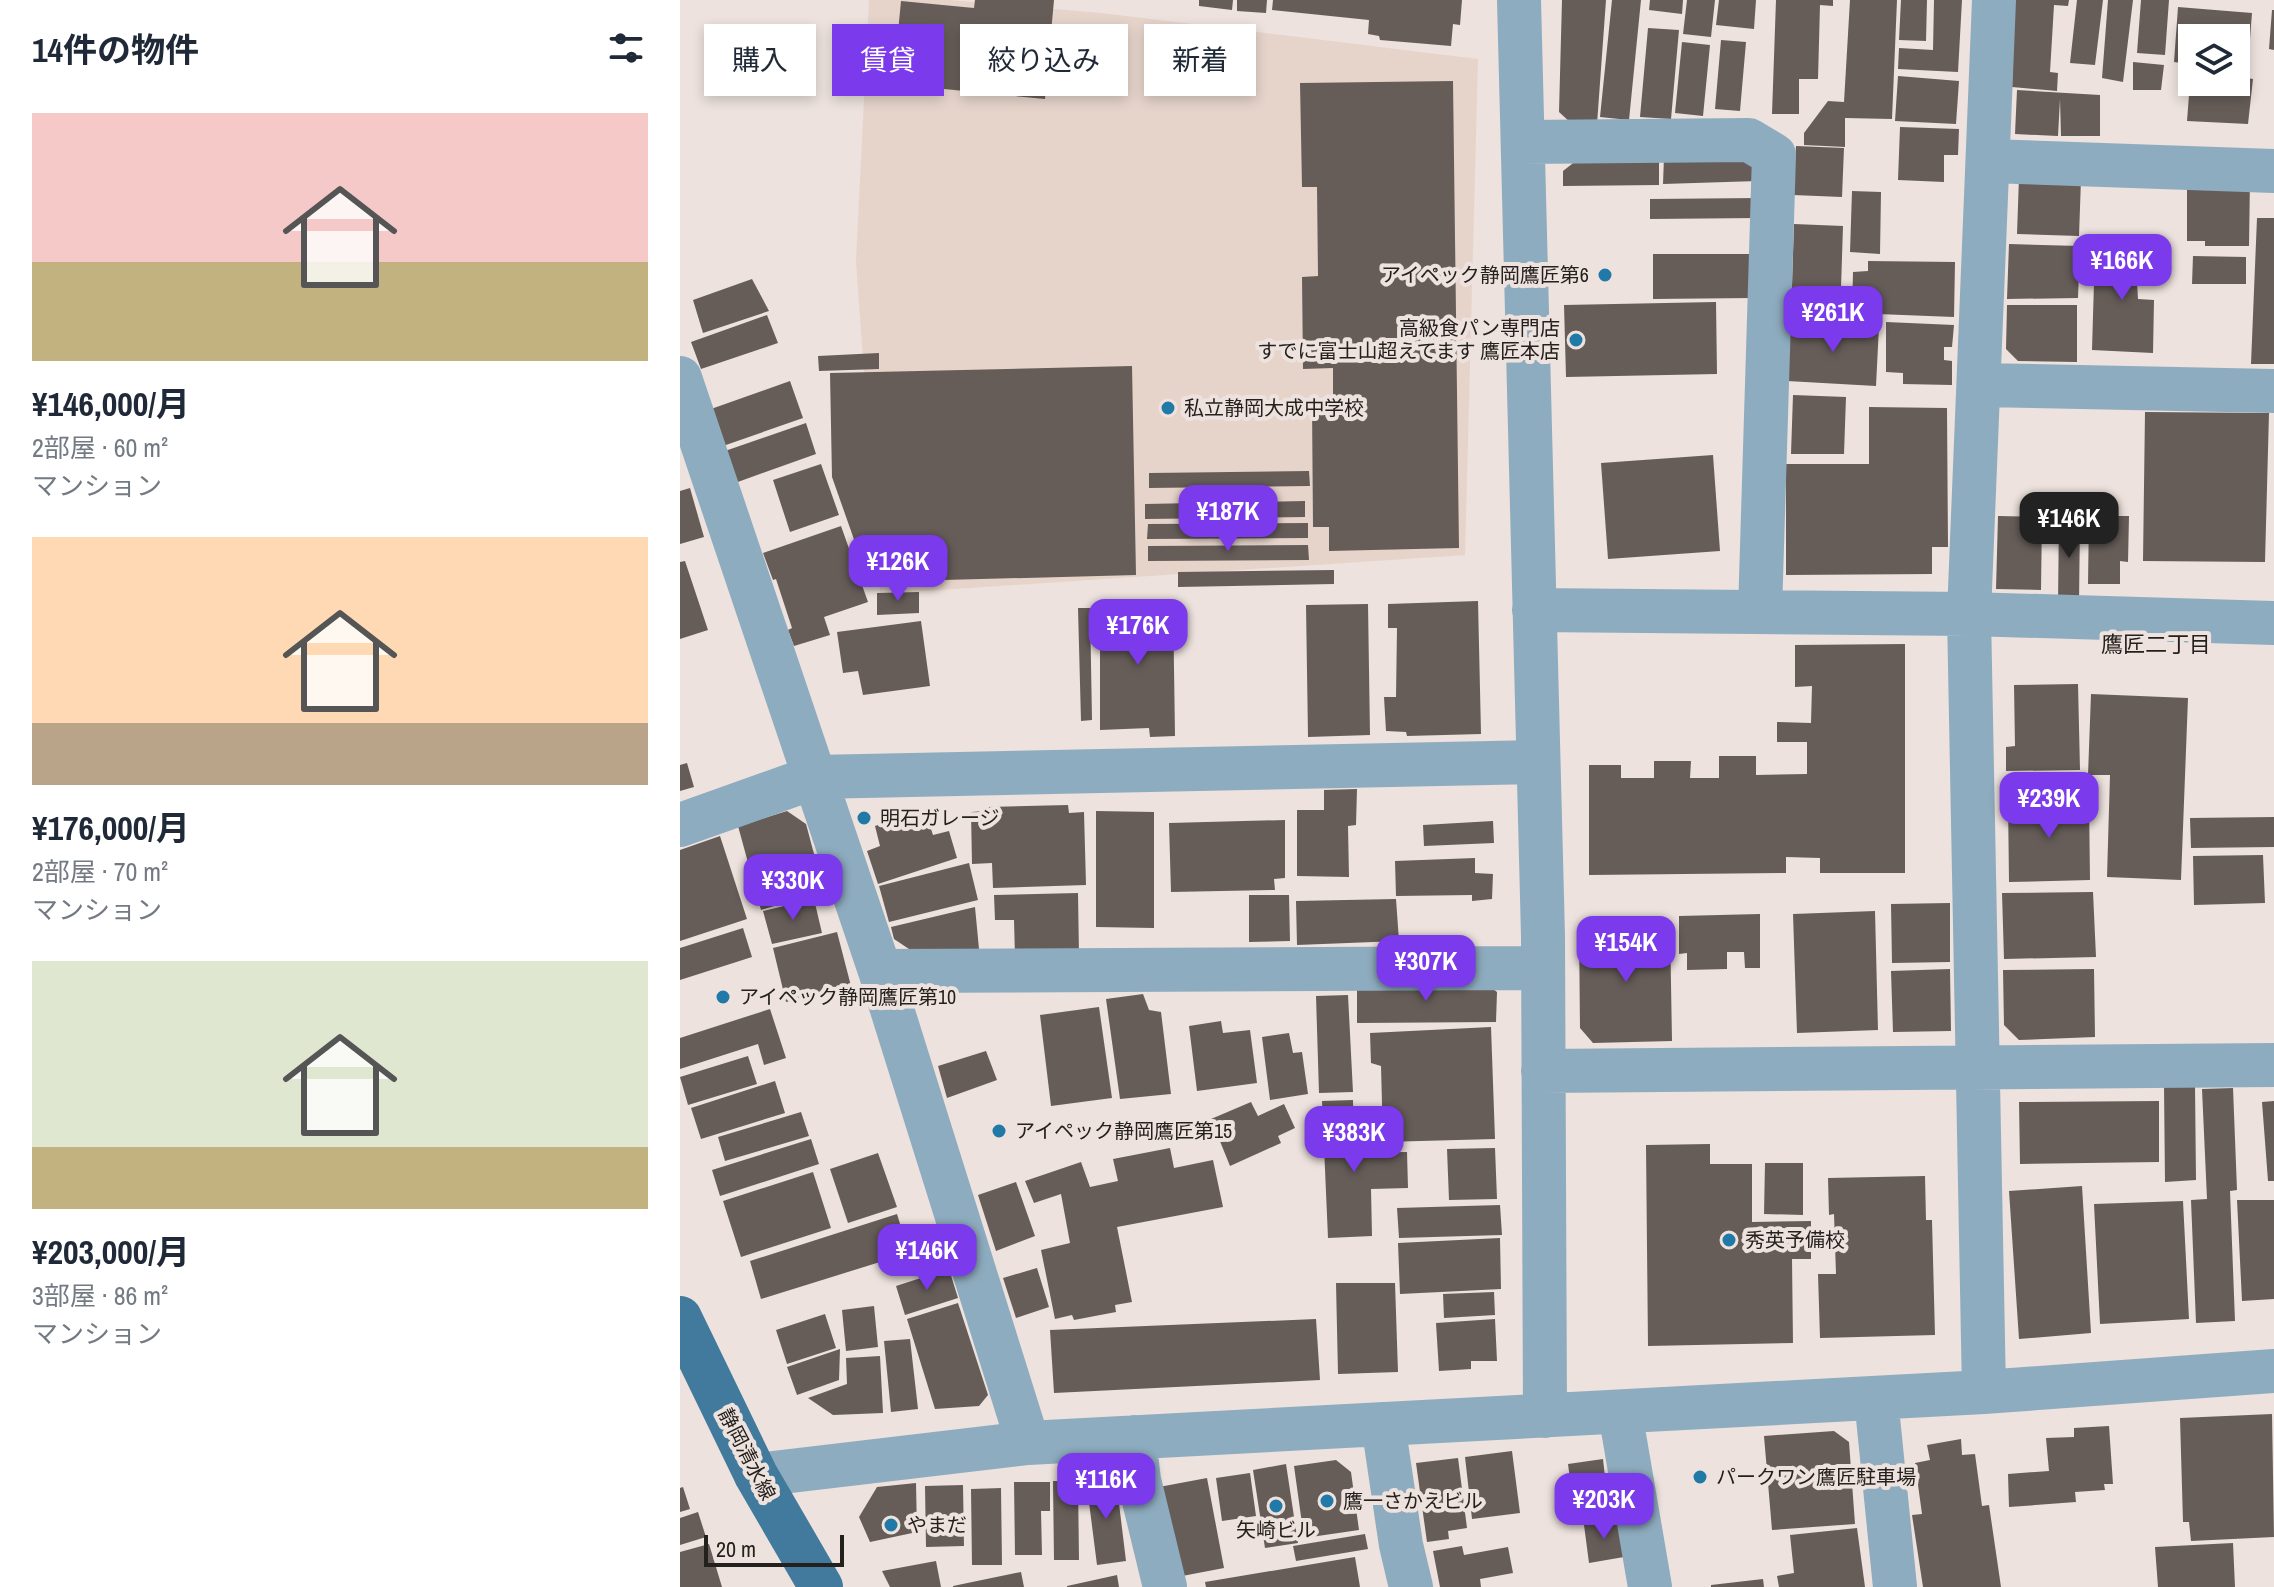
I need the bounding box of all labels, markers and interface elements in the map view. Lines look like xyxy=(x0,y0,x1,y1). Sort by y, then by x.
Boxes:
chip: 購入 xyxy=(704,24,816,96)
chip: 賃貸 xyxy=(832,24,944,96)
chip: 絞り込み xyxy=(960,24,1128,96)
chip: 新着 xyxy=(1144,24,1256,96)
map controls xyxy=(2178,24,2250,96)
button: layers xyxy=(2178,24,2250,96)
icon: filters xyxy=(604,26,648,70)
text: 14件の物件 xyxy=(32,27,199,73)
icon: home xyxy=(268,165,412,309)
pin: ¥166K xyxy=(2066,234,2178,302)
text: ¥166K xyxy=(2091,242,2153,277)
place label: アイペック静岡鷹匠第6 xyxy=(1381,261,1589,288)
marker: アイペック静岡鷹匠第6 xyxy=(1596,266,1614,284)
pin: ¥261K xyxy=(1777,286,1889,354)
text: ¥261K xyxy=(1802,294,1864,329)
place label: 高級食パン専門店 すでに富士山超えてます 鷹匠本店 xyxy=(1257,314,1560,364)
marker: 高級食パン専門店 すでに富士山超えてます 鷹匠本店 xyxy=(1567,331,1585,349)
text: ¥146,000/月 xyxy=(32,381,190,427)
place label: 私立静岡大成中学校 xyxy=(1184,394,1364,421)
marker: 私立静岡大成中学校 xyxy=(1159,399,1177,417)
text: 2部屋 · 60 m² xyxy=(32,430,168,465)
text: マンション xyxy=(32,468,162,503)
pin: ¥187K xyxy=(1172,485,1284,553)
pin: ¥146K xyxy=(2013,492,2125,560)
text: ¥187K xyxy=(1197,493,1259,528)
text: ¥146K xyxy=(2038,500,2100,535)
pin: ¥126K xyxy=(842,535,954,603)
text: ¥126K xyxy=(867,543,929,578)
icon: home xyxy=(268,589,412,733)
pin: ¥176K xyxy=(1082,599,1194,667)
text: ¥176K xyxy=(1107,607,1169,642)
district label: 鷹匠二丁目 xyxy=(2101,629,2211,659)
pin: ¥239K xyxy=(1993,772,2105,840)
text: ¥239K xyxy=(2018,780,2080,815)
place label: 明石ガレージ xyxy=(880,804,1000,831)
text: ¥176,000/月 xyxy=(32,805,190,851)
marker: 明石ガレージ xyxy=(855,809,873,827)
text: 2部屋 · 70 m² xyxy=(32,854,168,889)
pin: ¥330K xyxy=(737,854,849,922)
text: ¥330K xyxy=(762,862,824,897)
text: マンション xyxy=(32,892,162,927)
pin: ¥154K xyxy=(1570,916,1682,984)
text: ¥154K xyxy=(1595,924,1657,959)
pin: ¥307K xyxy=(1370,935,1482,1003)
text: ¥307K xyxy=(1395,943,1457,978)
place label: アイペック静岡鷹匠第10 xyxy=(739,983,956,1010)
marker: アイペック静岡鷹匠第10 xyxy=(714,988,732,1006)
icon: home xyxy=(268,1013,412,1157)
pin: ¥383K xyxy=(1298,1106,1410,1174)
text: ¥383K xyxy=(1323,1114,1385,1149)
place label: アイペック静岡鷹匠第15 xyxy=(1015,1117,1232,1144)
marker: アイペック静岡鷹匠第15 xyxy=(990,1122,1008,1140)
pin: ¥146K xyxy=(871,1224,983,1292)
place label: 秀英予備校 xyxy=(1745,1226,1845,1253)
text: ¥203,000/月 xyxy=(32,1229,190,1275)
marker: 秀英予備校 xyxy=(1720,1231,1738,1249)
text: ¥146K xyxy=(896,1232,958,1267)
text: 3部屋 · 86 m² xyxy=(32,1278,168,1313)
text: マンション xyxy=(32,1316,162,1351)
street label: 静岡清水線 xyxy=(713,1403,782,1504)
pin: ¥116K xyxy=(1050,1453,1162,1521)
text: ¥116K xyxy=(1075,1461,1137,1496)
place label: パークワン鷹匠駐車場 xyxy=(1716,1463,1916,1490)
marker: パークワン鷹匠駐車場 xyxy=(1691,1468,1709,1486)
pin: ¥203K xyxy=(1548,1473,1660,1541)
text: ¥203K xyxy=(1573,1481,1635,1516)
place label: 鷹一さかえビル xyxy=(1343,1487,1483,1514)
marker: 鷹一さかえビル xyxy=(1318,1492,1336,1510)
marker: 矢崎ビル xyxy=(1267,1497,1285,1515)
place label: やまだ xyxy=(907,1511,967,1538)
marker: やまだ xyxy=(882,1516,900,1534)
place label: 矢崎ビル xyxy=(1236,1516,1316,1543)
scale bar xyxy=(704,1531,844,1567)
text: 20 m xyxy=(716,1534,756,1564)

